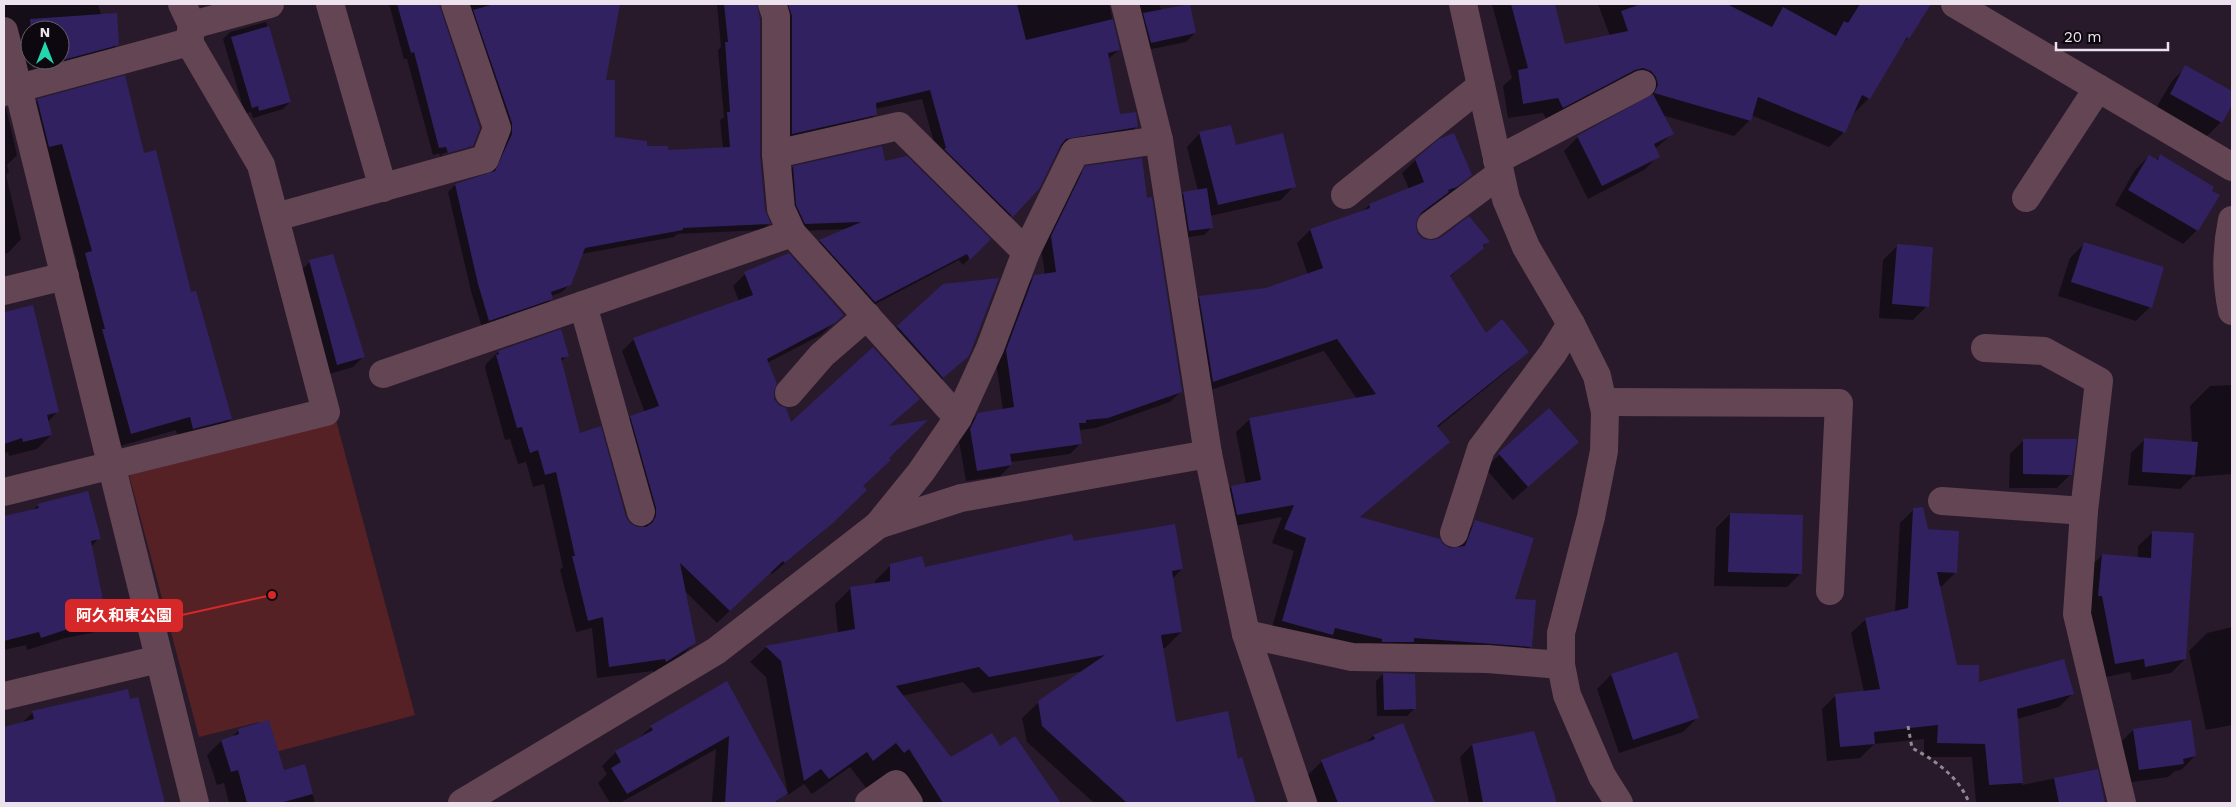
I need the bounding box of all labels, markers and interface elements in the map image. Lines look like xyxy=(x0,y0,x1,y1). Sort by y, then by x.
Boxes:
north arrow xyxy=(20,20,70,70)
scale bar xyxy=(2056,20,2168,52)
text: N xyxy=(40,24,50,40)
text: 20 m xyxy=(2064,28,2102,46)
callout: 阿久和東公園 xyxy=(66,600,182,631)
text: 阿久和東公園 xyxy=(76,606,172,625)

